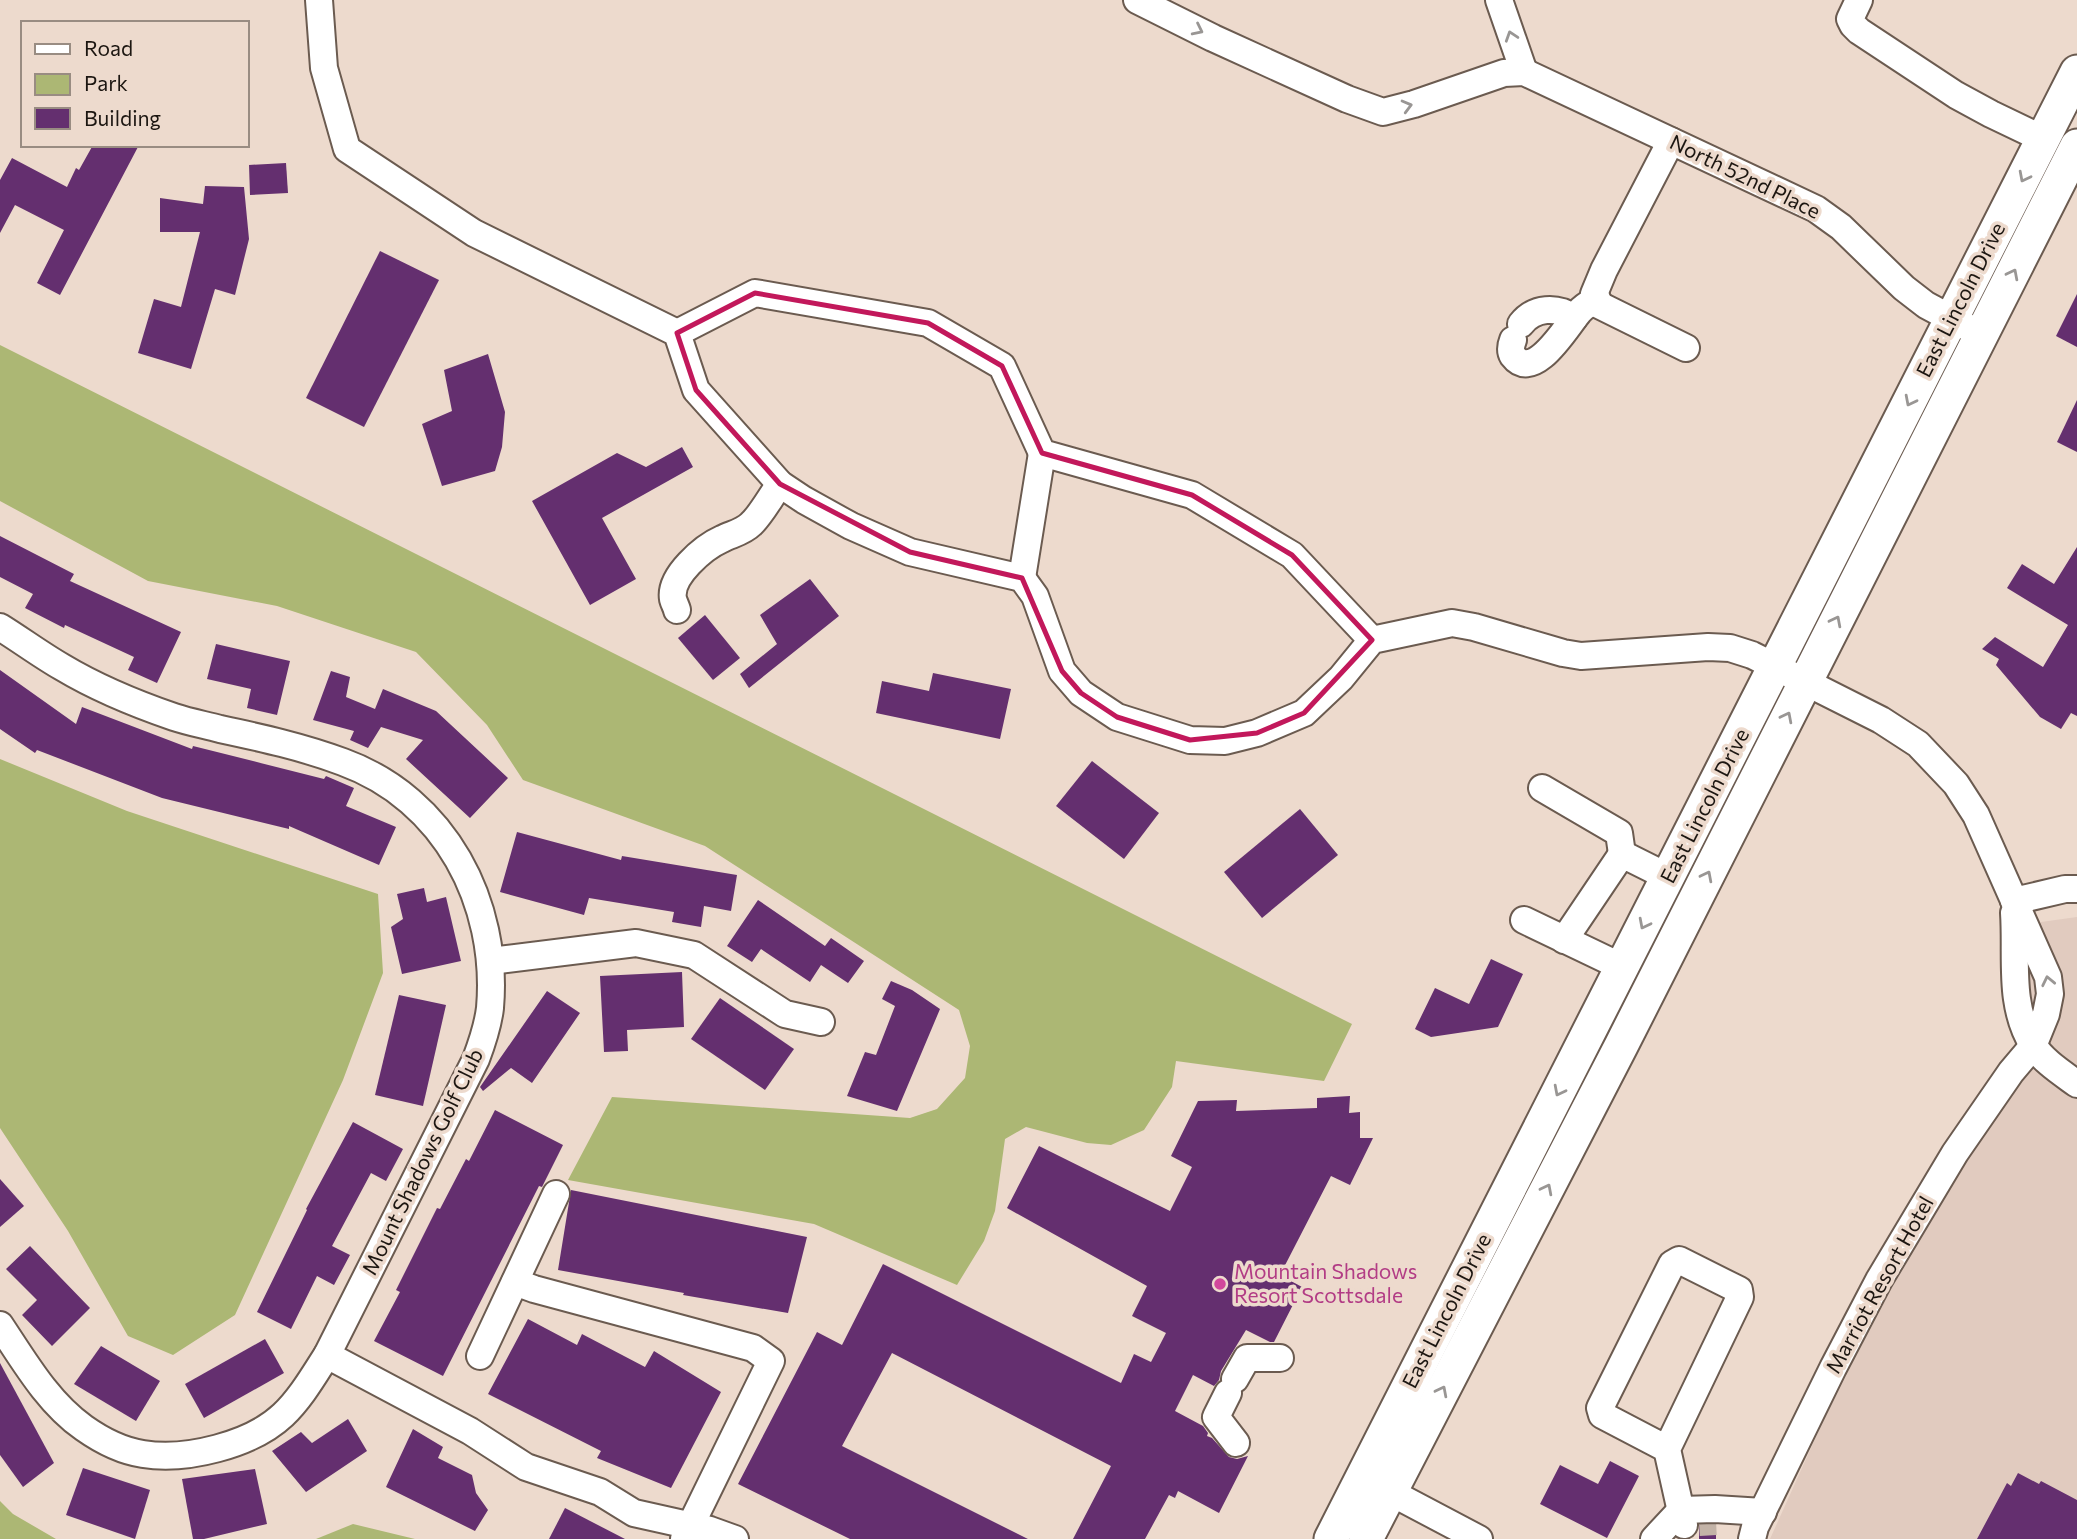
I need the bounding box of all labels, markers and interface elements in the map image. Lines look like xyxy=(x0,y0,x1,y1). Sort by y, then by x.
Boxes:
legend xyxy=(21,21,248,147)
one-way arrow xyxy=(1191,22,1203,36)
one-way arrow xyxy=(1504,31,1519,43)
text: Road xyxy=(84,35,133,60)
text: Park xyxy=(84,70,128,95)
one-way arrow xyxy=(1401,99,1413,114)
text: Building xyxy=(84,105,161,130)
street label: North 52nd Place xyxy=(1666,128,1825,223)
one-way arrow xyxy=(2018,170,2032,182)
street label: East Lincoln Drive xyxy=(1910,218,2009,381)
one-way arrow xyxy=(2004,269,2018,281)
one-way arrow xyxy=(1904,394,1918,407)
one-way arrow xyxy=(1827,616,1841,628)
one-way arrow xyxy=(1778,712,1792,724)
street label: East Lincoln Drive xyxy=(1654,724,1753,887)
one-way arrow xyxy=(1698,871,1712,883)
one-way arrow xyxy=(1639,917,1653,929)
one-way arrow xyxy=(2041,975,2056,987)
street label: Mount Shadows Golf Club xyxy=(356,1044,487,1278)
one-way arrow xyxy=(1554,1084,1568,1096)
one-way arrow xyxy=(1538,1184,1552,1196)
street label: Marriot Resort Hotel xyxy=(1820,1191,1938,1377)
street label: East Lincoln Drive xyxy=(1396,1229,1495,1392)
place label: Mountain Shadows Resort Scottsdale xyxy=(1234,1258,1417,1307)
marker: Mountain Shadows Resort Scottsdale xyxy=(1212,1276,1228,1292)
one-way arrow xyxy=(1434,1386,1448,1398)

